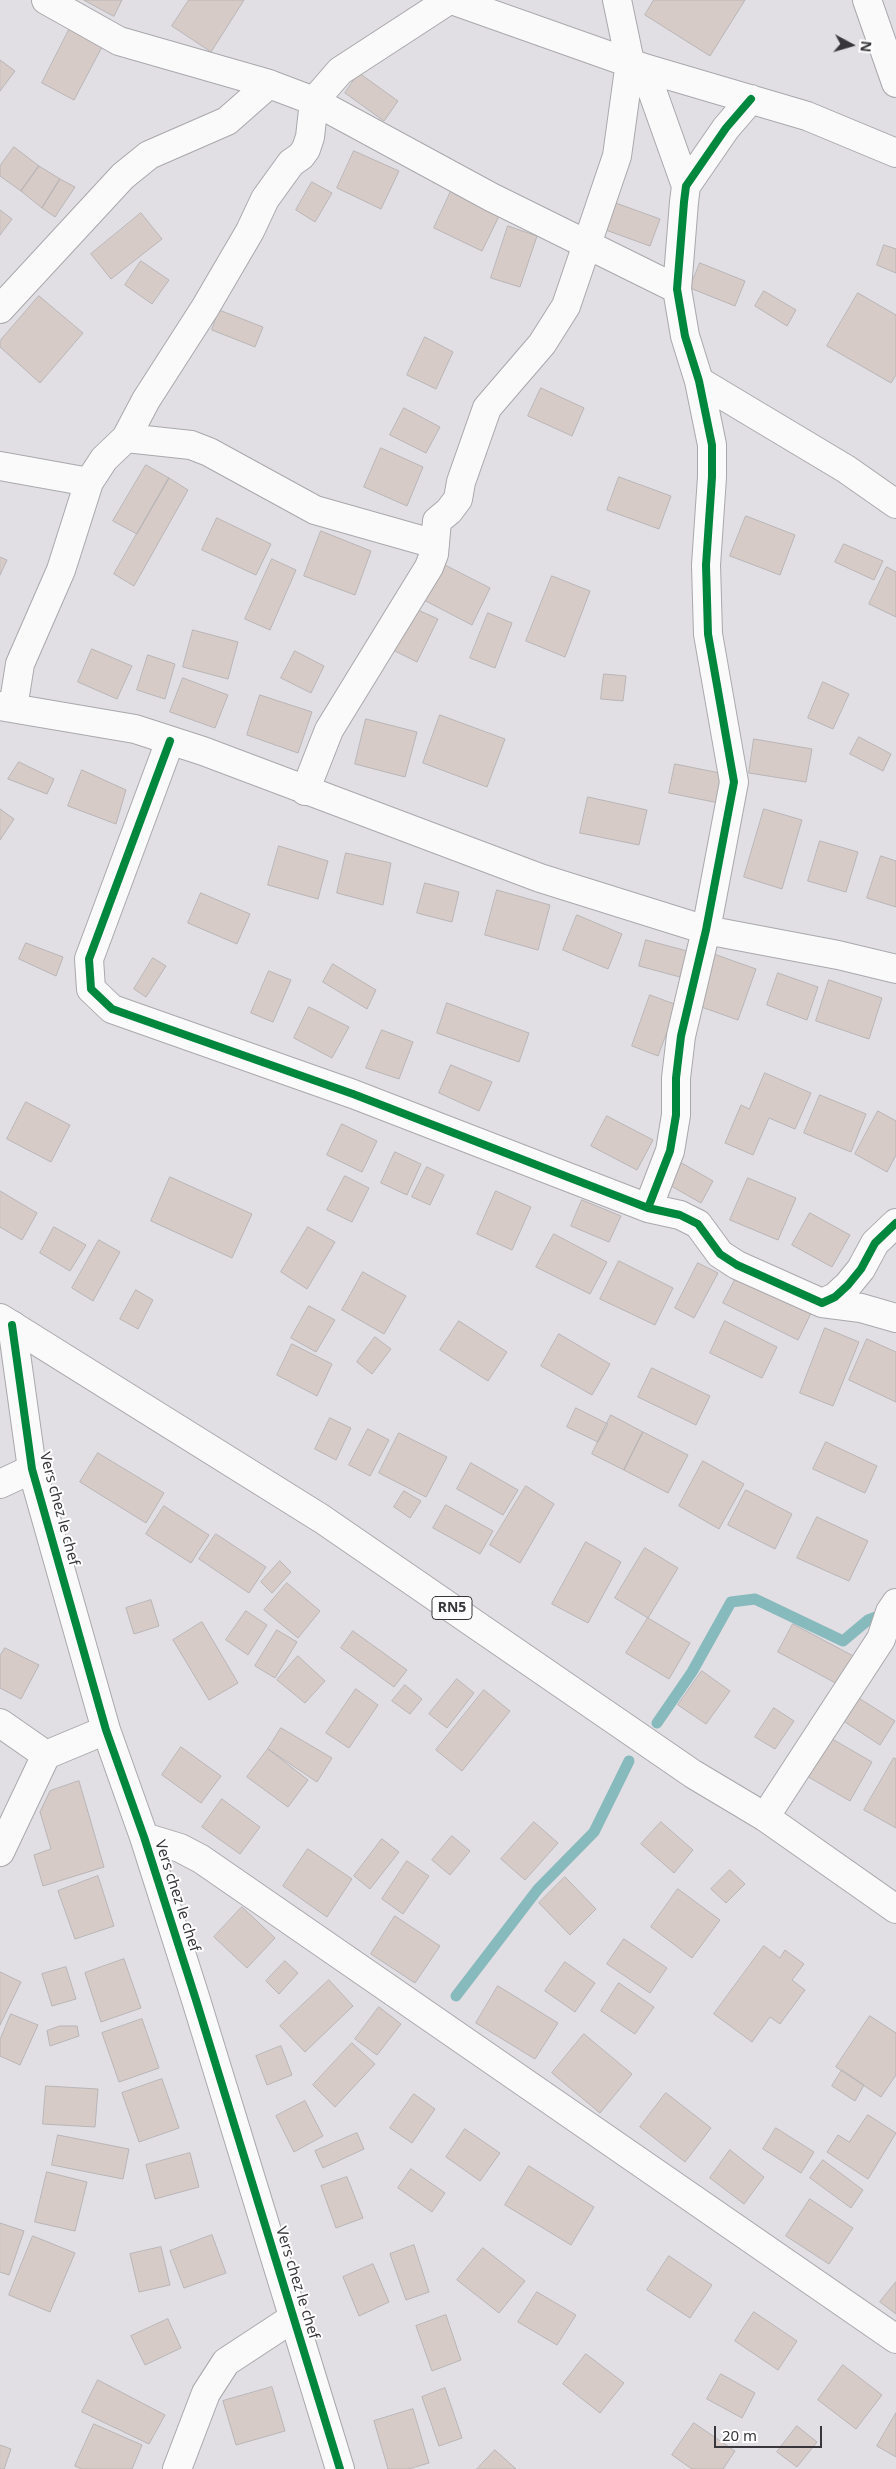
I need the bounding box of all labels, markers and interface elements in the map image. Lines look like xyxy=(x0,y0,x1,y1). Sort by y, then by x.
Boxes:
north arrow xyxy=(826,20,876,70)
text: N xyxy=(856,40,876,53)
street label: Vers chez le chef xyxy=(35,1450,83,1568)
road number: RN5 xyxy=(432,1596,472,1620)
street label: Vers chez le chef xyxy=(150,1838,204,1954)
street label: Vers chez le chef xyxy=(271,2225,323,2341)
scale bar xyxy=(716,2416,824,2448)
text: 20 m xyxy=(722,2425,757,2445)

